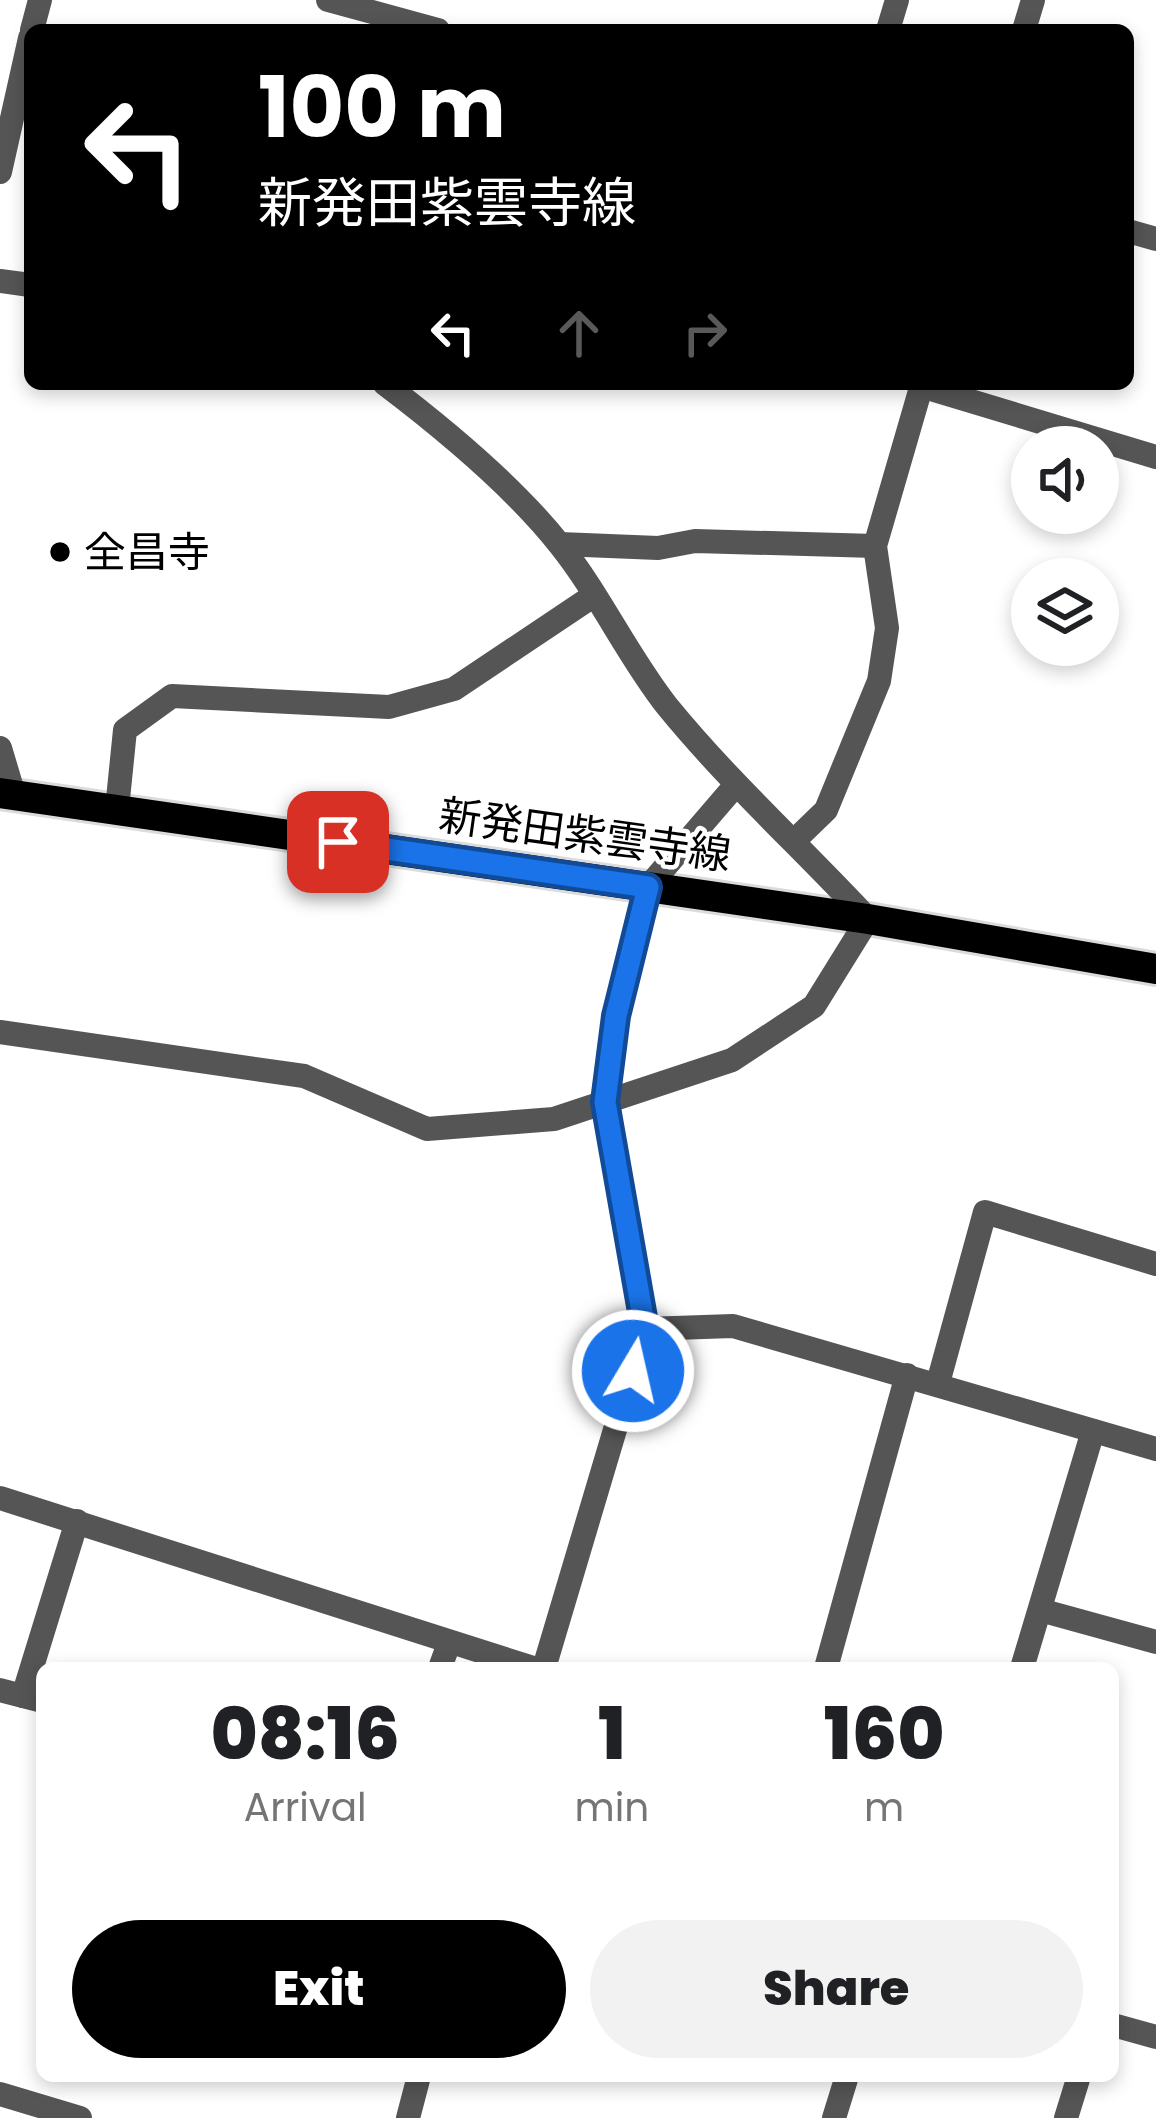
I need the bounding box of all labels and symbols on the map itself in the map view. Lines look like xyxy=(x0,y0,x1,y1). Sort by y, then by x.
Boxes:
place label: 全昌寺 xyxy=(84,523,210,582)
marker: 全昌寺 xyxy=(47,539,73,565)
street label: 新発田紫雲寺線 xyxy=(435,785,735,885)
pin xyxy=(287,791,389,893)
position arrow xyxy=(570,1308,696,1434)

